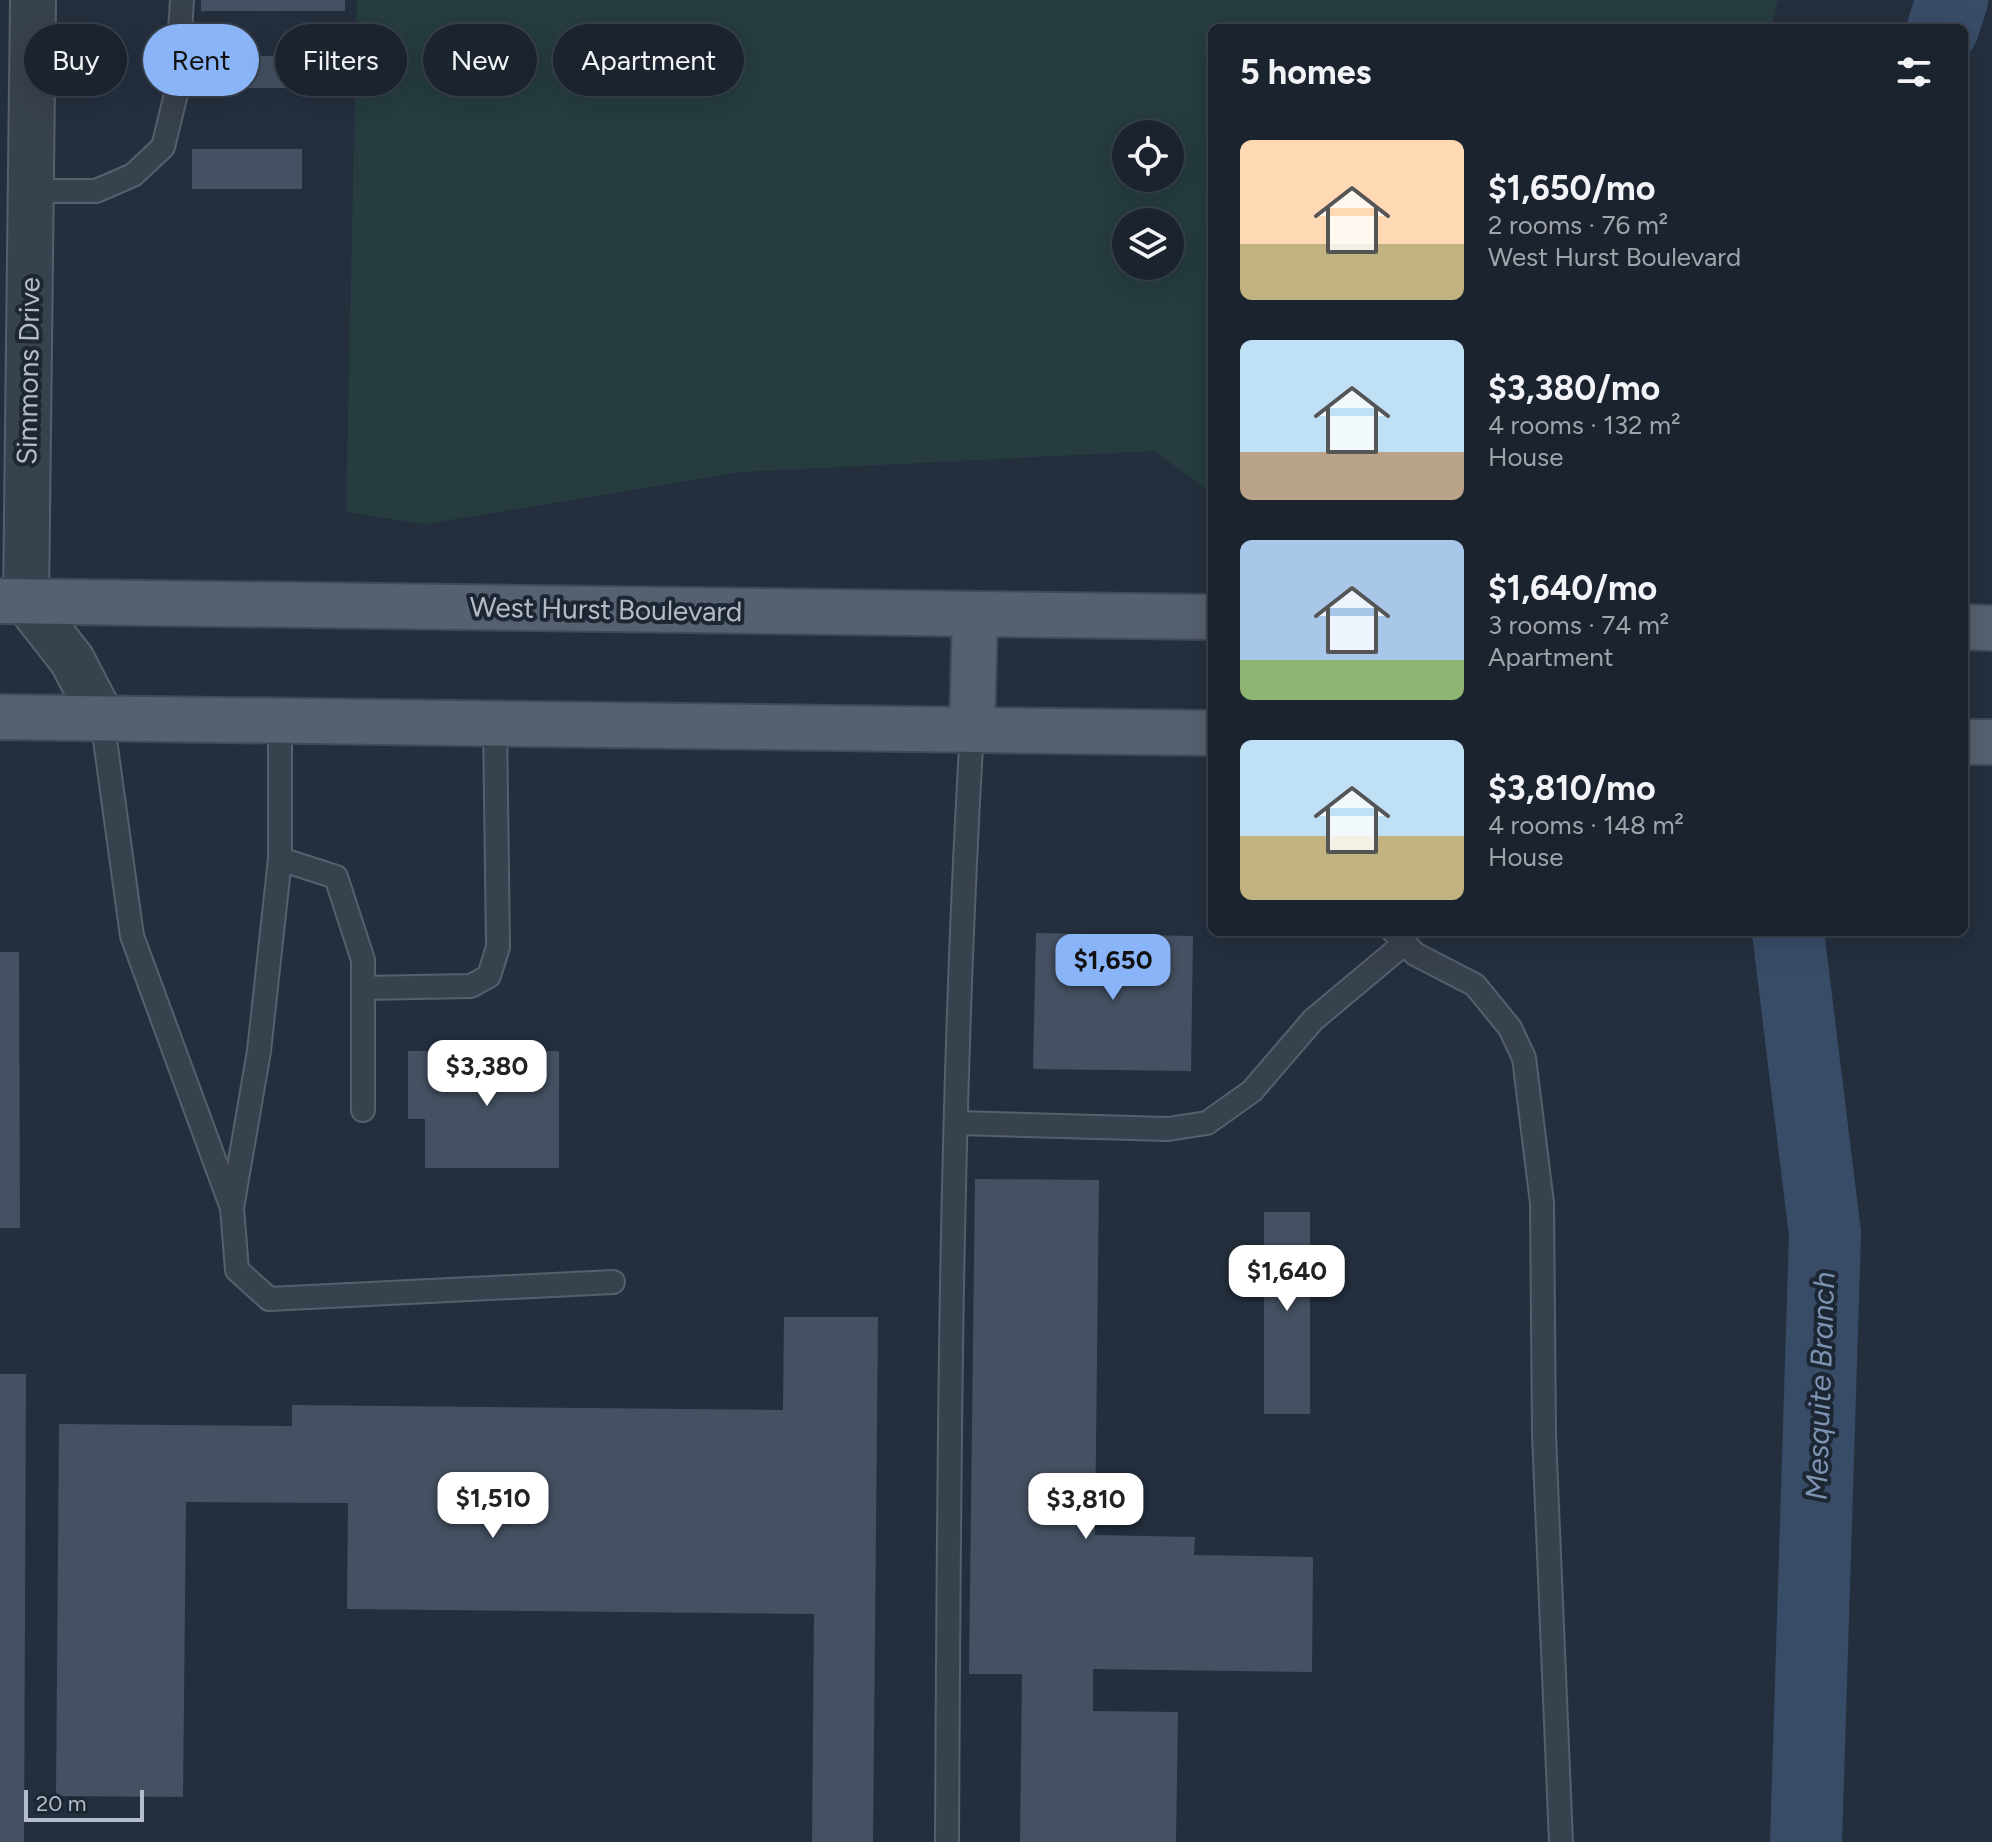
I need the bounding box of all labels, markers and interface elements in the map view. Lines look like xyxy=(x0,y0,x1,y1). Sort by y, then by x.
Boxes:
chip: Buy xyxy=(24,24,127,96)
chip: Rent xyxy=(143,24,259,96)
chip: Filters xyxy=(275,24,407,96)
chip: New xyxy=(423,24,537,96)
chip: Apartment xyxy=(553,24,744,96)
icon: filters xyxy=(1892,50,1936,94)
text: 5 homes xyxy=(1240,52,1371,93)
map controls xyxy=(1112,120,1184,280)
button: locate xyxy=(1112,120,1184,192)
text: $1,650/mo xyxy=(1488,168,1656,209)
icon: home xyxy=(1304,172,1400,268)
button: layers xyxy=(1112,208,1184,280)
text: 2 rooms · 76 m² xyxy=(1488,209,1668,241)
text: West Hurst Boulevard xyxy=(1488,241,1741,273)
street label: Simmons Drive xyxy=(9,277,47,465)
text: $3,380/mo xyxy=(1488,368,1660,409)
icon: home xyxy=(1304,372,1400,468)
text: 4 rooms · 132 m² xyxy=(1488,409,1681,441)
text: House xyxy=(1488,441,1563,473)
text: $1,640/mo xyxy=(1488,568,1657,609)
icon: home xyxy=(1304,572,1400,668)
street label: West Hurst Boulevard xyxy=(469,590,743,628)
text: 3 rooms · 74 m² xyxy=(1488,609,1669,641)
text: Apartment xyxy=(1488,641,1614,673)
text: $3,810/mo xyxy=(1488,768,1656,809)
icon: home xyxy=(1304,772,1400,868)
text: 4 rooms · 148 m² xyxy=(1488,809,1684,841)
text: House xyxy=(1488,841,1563,873)
pin: $1,650 xyxy=(1048,934,1178,1002)
text: $1,650 xyxy=(1073,944,1153,976)
pin: $3,380 xyxy=(422,1040,552,1108)
text: $3,380 xyxy=(446,1050,528,1082)
pin: $1,640 xyxy=(1222,1245,1352,1313)
text: $1,640 xyxy=(1247,1255,1327,1287)
water label: Mesquite Branch xyxy=(1798,1271,1842,1501)
pin: $1,510 xyxy=(428,1472,558,1540)
pin: $3,810 xyxy=(1021,1473,1151,1541)
text: $1,510 xyxy=(456,1482,530,1514)
text: $3,810 xyxy=(1046,1483,1126,1515)
scale bar xyxy=(24,1786,144,1822)
text: 20 m xyxy=(36,1790,87,1817)

